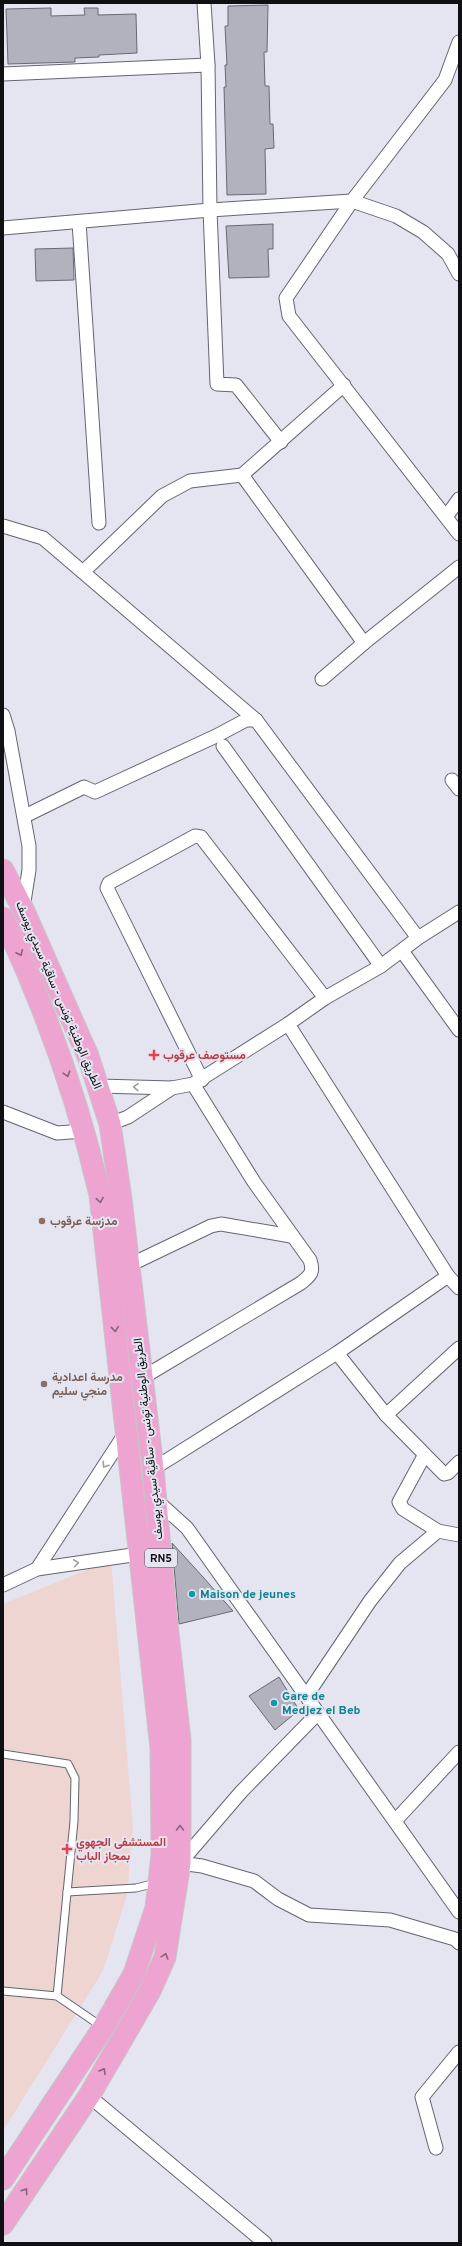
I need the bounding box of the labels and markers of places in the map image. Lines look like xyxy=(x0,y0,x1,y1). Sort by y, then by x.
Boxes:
place label: مستوصف عرقوب xyxy=(163,1048,246,1064)
marker: مستوصف عرقوب xyxy=(148,1049,160,1061)
place label: مدزسة عرقوب xyxy=(50,1214,118,1230)
marker: مدزسة عرقوب xyxy=(37,1216,47,1226)
place label: مدرسة اعدادية منجي سليم xyxy=(52,1370,123,1401)
marker: مدرسة اعدادية منجي سليم xyxy=(39,1379,49,1389)
place label: Maison de jeunes xyxy=(200,1587,296,1603)
marker: Maison de jeunes xyxy=(187,1589,197,1599)
place label: Gare de Medjez el Beb xyxy=(282,1689,361,1719)
marker: Gare de Medjez el Beb xyxy=(269,1698,279,1708)
place label: المستشفى الجهوي بمجاز الباب xyxy=(76,1835,166,1865)
marker: المستشفى الجهوي بمجاز الباب xyxy=(61,1843,73,1855)

